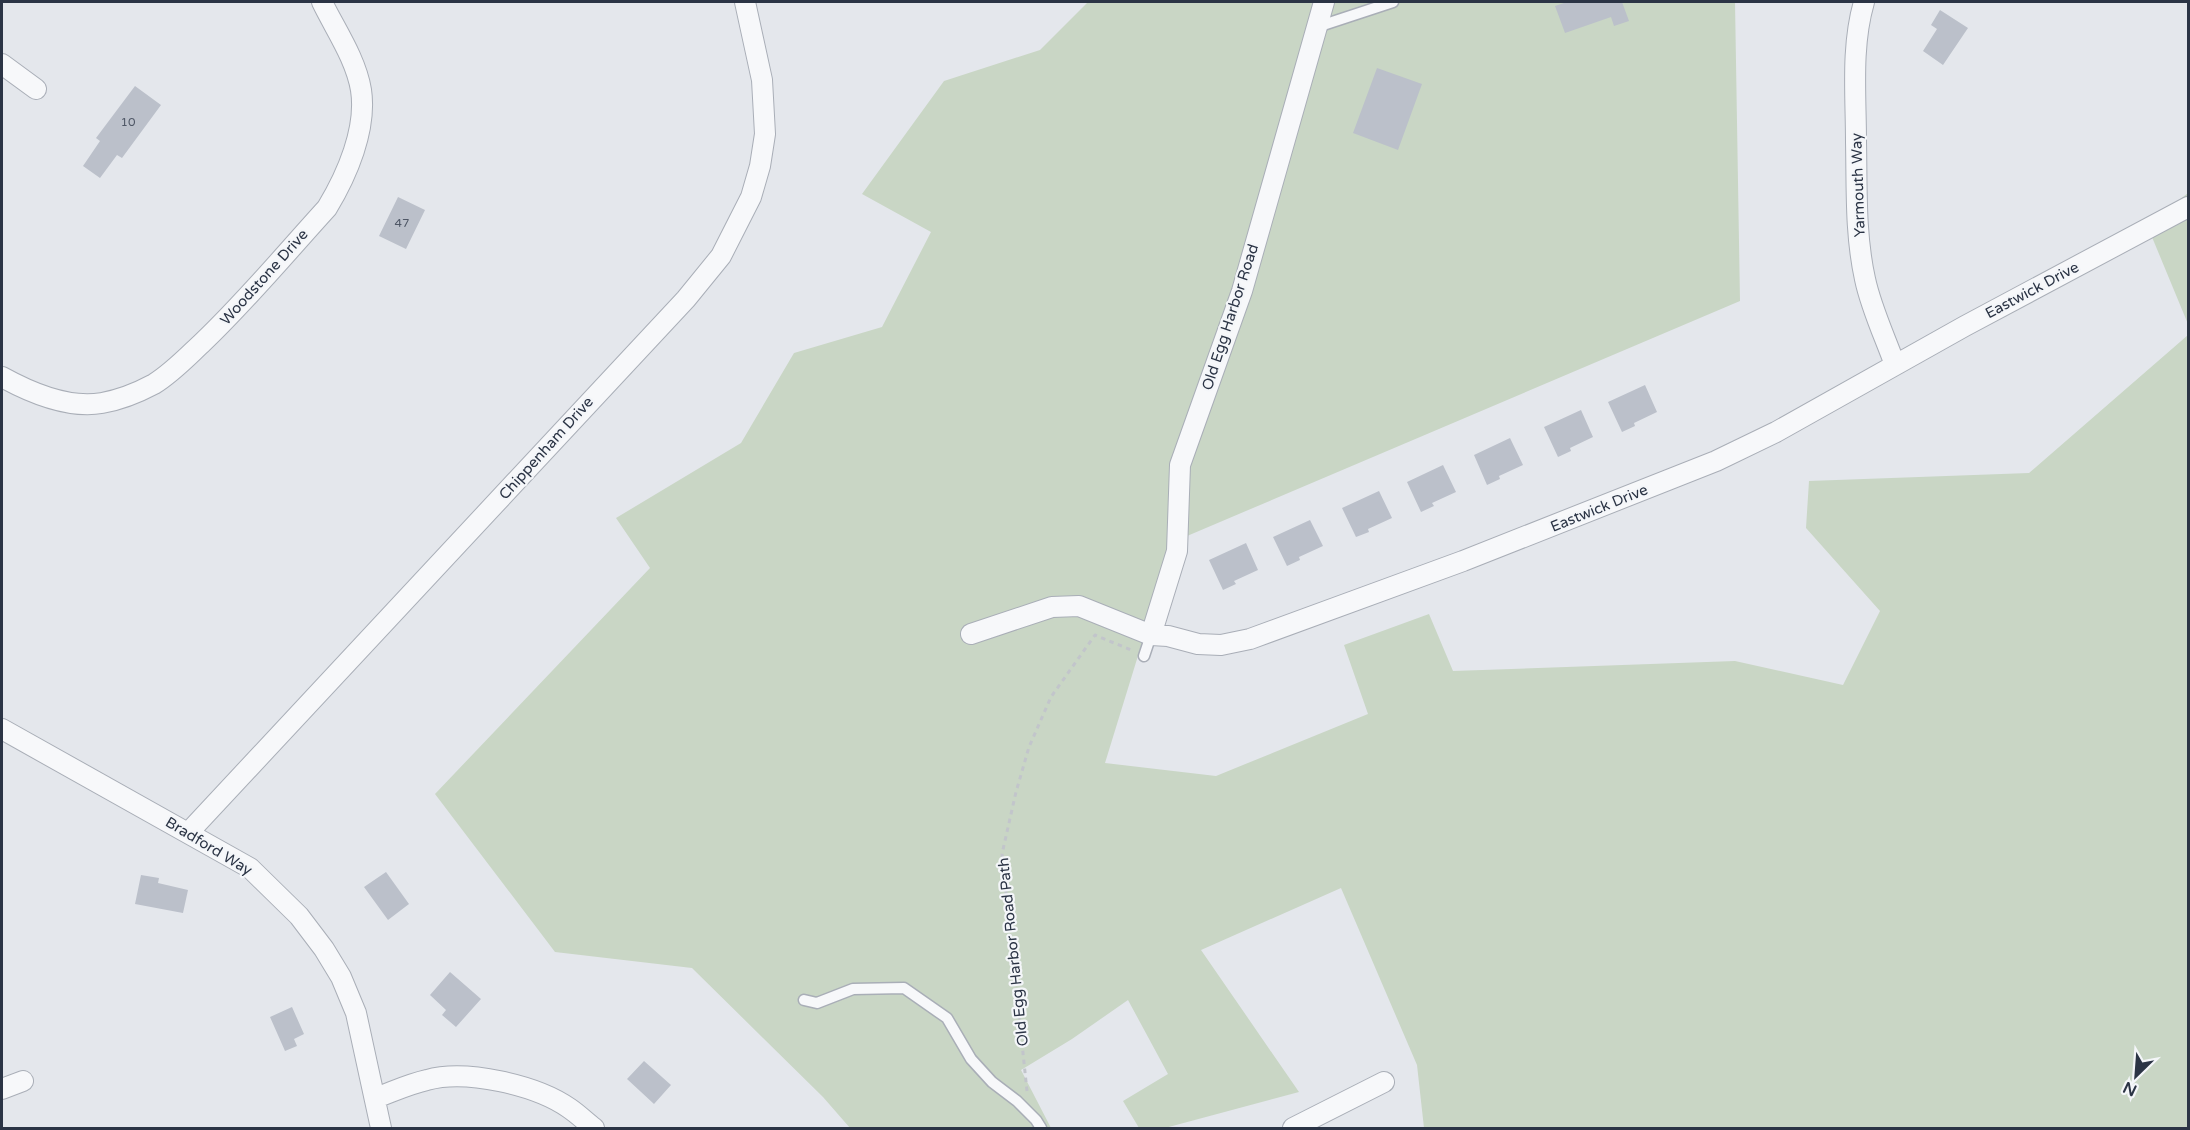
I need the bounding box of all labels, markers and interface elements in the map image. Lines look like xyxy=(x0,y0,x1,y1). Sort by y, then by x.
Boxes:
house number: 10 xyxy=(120,115,136,129)
street label: Yarmouth Way xyxy=(1847,133,1869,237)
house number: 47 xyxy=(394,216,410,230)
street label: Woodstone Drive xyxy=(216,225,312,329)
street label: Old Egg Harbor Road xyxy=(1198,242,1262,392)
street label: Eastwick Drive xyxy=(1982,258,2082,322)
street label: Chippenham Drive xyxy=(495,393,597,503)
street label: Eastwick Drive xyxy=(1548,480,1650,536)
street label: Bradford Way xyxy=(162,813,256,879)
street label: Old Egg Harbor Road Path xyxy=(994,857,1032,1047)
north arrow xyxy=(2106,1046,2166,1106)
text: N xyxy=(2120,1077,2140,1100)

